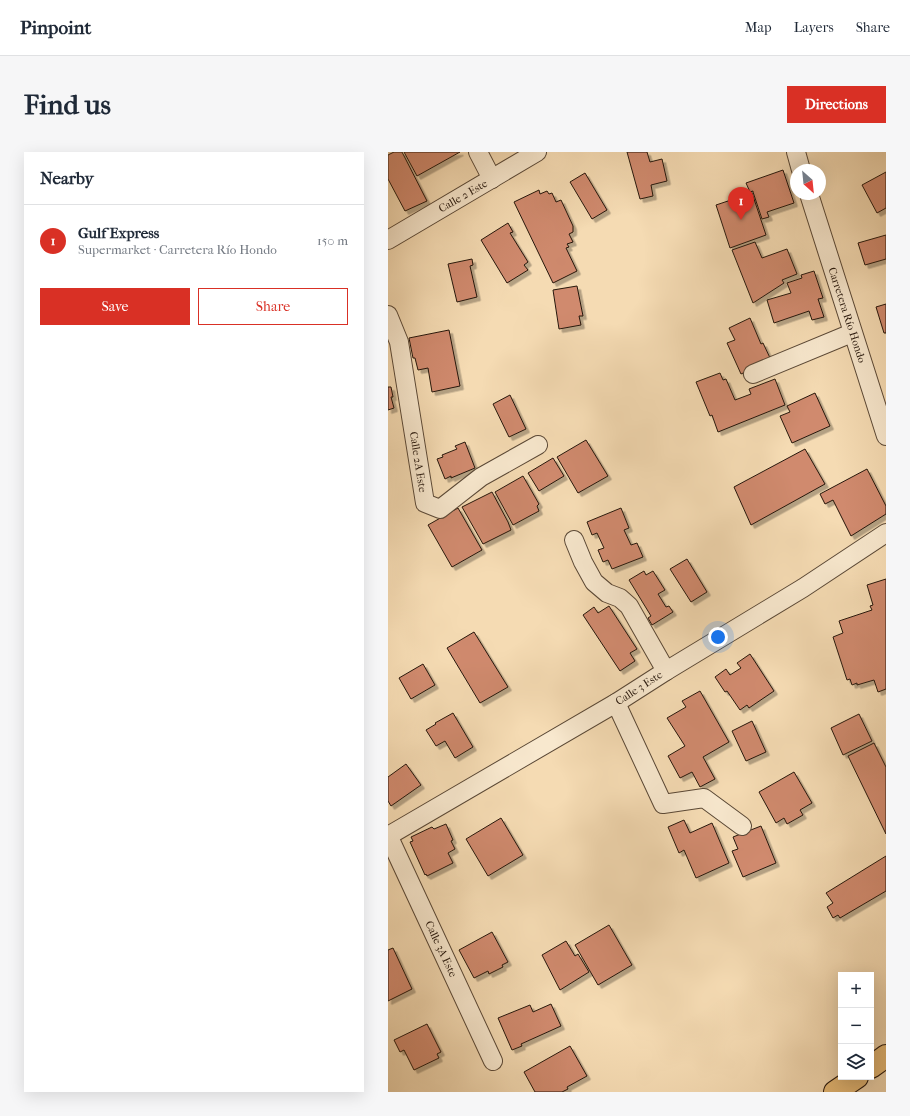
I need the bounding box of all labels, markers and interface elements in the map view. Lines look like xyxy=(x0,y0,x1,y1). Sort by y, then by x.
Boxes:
text: Pinpoint xyxy=(20,17,91,39)
text: Map xyxy=(745,19,772,36)
text: Layers xyxy=(794,19,834,36)
text: Share xyxy=(856,19,890,36)
button: Directions xyxy=(787,86,886,123)
text: Find us xyxy=(24,88,111,121)
north arrow xyxy=(790,164,826,200)
text: Nearby xyxy=(40,168,94,188)
street label: Calle 2 Este xyxy=(436,176,490,215)
pin: 1 xyxy=(728,187,754,220)
text: Gulf Express xyxy=(78,224,159,242)
text: 1 xyxy=(51,233,55,248)
text: 150 m xyxy=(317,233,348,248)
text: Supermarket · Carretera Río Hondo xyxy=(78,242,277,257)
street label: Carretera Río Hondo xyxy=(825,266,869,365)
button: Save xyxy=(40,288,190,325)
button: Share xyxy=(198,288,348,325)
street label: Calle 2A Este xyxy=(407,431,429,494)
your location xyxy=(708,627,728,647)
street label: Calle 3 Este xyxy=(613,668,665,708)
street label: Calle 3A Este xyxy=(422,919,460,980)
map controls xyxy=(838,972,874,1080)
button: + xyxy=(838,972,874,1008)
button: − xyxy=(838,1008,874,1044)
button: layers xyxy=(838,1044,874,1080)

